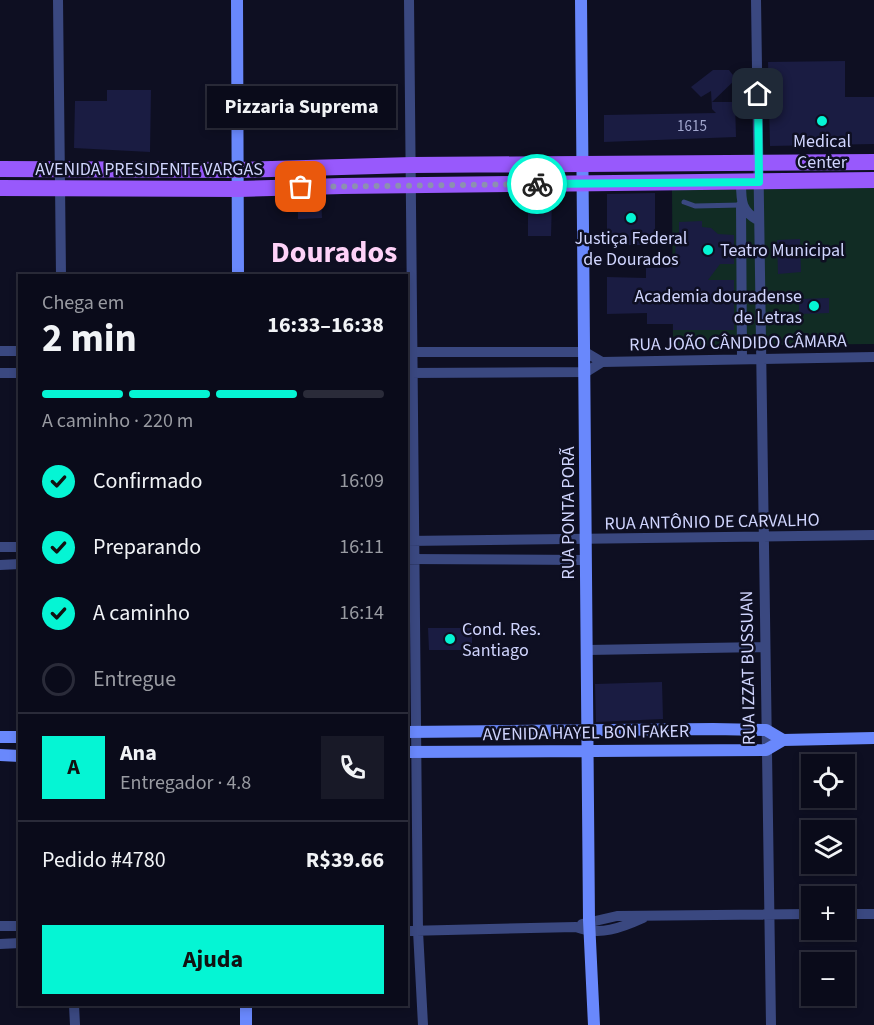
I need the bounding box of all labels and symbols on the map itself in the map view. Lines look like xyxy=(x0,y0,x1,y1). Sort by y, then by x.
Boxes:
pin xyxy=(732,68,783,119)
callout: Pizzaria Suprema xyxy=(206,85,395,127)
marker: Medical Center xyxy=(815,114,829,128)
house number: 1615 xyxy=(677,116,707,137)
place label: Medical Center xyxy=(793,129,851,175)
courier xyxy=(507,154,567,214)
street label: AVENIDA PRESIDENTE VARGAS xyxy=(35,157,263,182)
pin xyxy=(275,161,326,212)
marker: Justiça Federal de Dourados xyxy=(624,211,638,225)
place label: Justiça Federal de Dourados xyxy=(575,226,687,272)
district label: Dourados xyxy=(271,231,397,274)
place label: Teatro Municipal xyxy=(720,238,845,263)
marker: Teatro Municipal xyxy=(701,243,715,257)
place label: Academia douradense de Letras xyxy=(635,284,802,330)
marker: Academia douradense de Letras xyxy=(807,299,821,313)
street label: RUA JOÃO CÂNDIDO CÂMARA xyxy=(629,329,847,357)
street label: RUA PONTA PORÃ xyxy=(556,446,581,580)
street label: RUA ANTÔNIO DE CARVALHO xyxy=(604,508,820,536)
street label: RUA IZZAT BUSSUAN xyxy=(734,591,762,745)
place label: Cond. Res. Santiago xyxy=(462,617,541,663)
marker: Cond. Res. Santiago xyxy=(443,632,457,646)
street label: AVENIDA HAYEL BON FAKER xyxy=(483,719,689,747)

